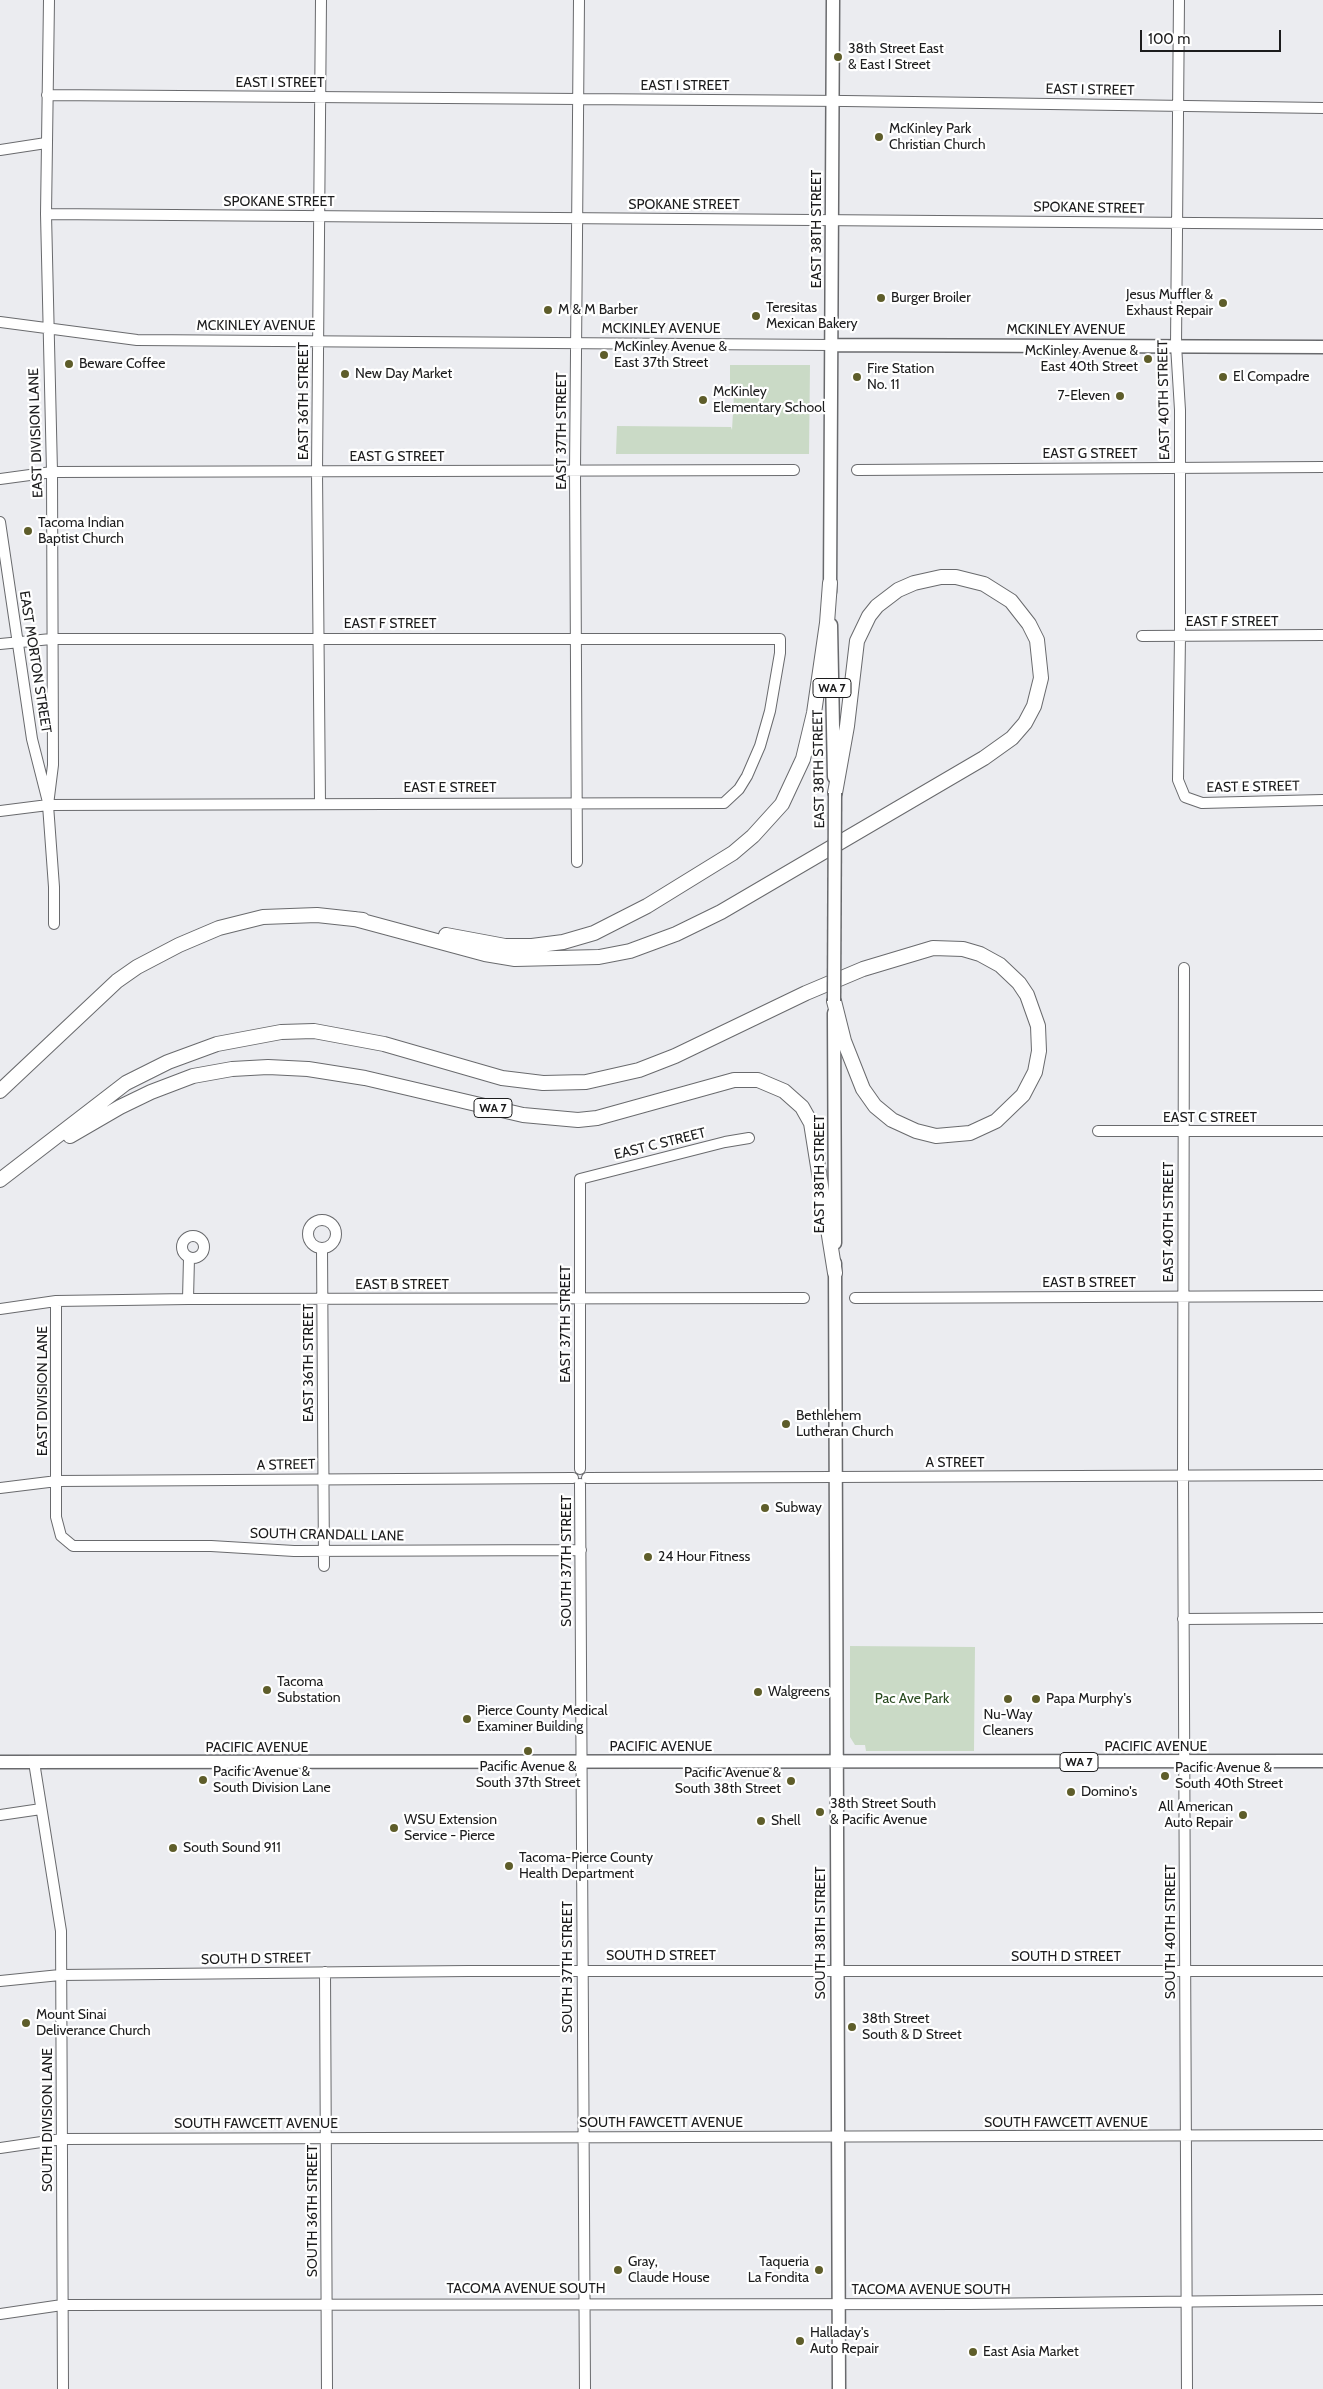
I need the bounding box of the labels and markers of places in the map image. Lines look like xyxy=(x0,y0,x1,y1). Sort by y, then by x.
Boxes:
place label: 38th Street East & East I Street xyxy=(848,41,944,74)
marker: 38th Street East & East I Street xyxy=(832,51,844,63)
place label: McKinley Park Christian Church xyxy=(889,121,986,154)
marker: McKinley Park Christian Church xyxy=(873,131,885,143)
place label: Jesus Muffler & Exhaust Repair xyxy=(1126,287,1213,320)
place label: Burger Broiler xyxy=(891,290,971,306)
marker: Burger Broiler xyxy=(875,292,887,304)
marker: Jesus Muffler & Exhaust Repair xyxy=(1217,297,1229,309)
place label: Teresitas Mexican Bakery xyxy=(766,300,858,332)
place label: M & M Barber xyxy=(558,302,638,318)
marker: M & M Barber xyxy=(542,304,554,316)
marker: Teresitas Mexican Bakery xyxy=(750,310,762,322)
place label: McKinley Avenue & East 37th Street xyxy=(614,339,727,372)
place label: McKinley Avenue & East 40th Street xyxy=(1025,343,1138,376)
marker: McKinley Avenue & East 37th Street xyxy=(598,349,610,361)
marker: McKinley Avenue & East 40th Street xyxy=(1142,353,1154,365)
place label: Beware Coffee xyxy=(79,356,165,372)
marker: Beware Coffee xyxy=(63,358,75,370)
place label: Fire Station No. 11 xyxy=(867,361,934,394)
place label: New Day Market xyxy=(355,366,452,382)
marker: New Day Market xyxy=(339,368,351,380)
place label: El Compadre xyxy=(1233,369,1309,385)
marker: Fire Station No. 11 xyxy=(851,371,863,383)
marker: El Compadre xyxy=(1217,371,1229,383)
place label: McKinley Elementary School xyxy=(713,384,825,417)
place label: 7-Eleven xyxy=(1057,388,1110,404)
marker: 7-Eleven xyxy=(1114,390,1126,402)
marker: McKinley Elementary School xyxy=(697,394,709,406)
place label: Tacoma Indian Baptist Church xyxy=(38,515,124,548)
marker: Tacoma Indian Baptist Church xyxy=(22,525,34,537)
place label: Bethlehem Lutheran Church xyxy=(796,1408,893,1440)
marker: Bethlehem Lutheran Church xyxy=(780,1418,792,1430)
place label: Subway xyxy=(775,1500,822,1516)
marker: Subway xyxy=(759,1502,771,1514)
place label: 24 Hour Fitness xyxy=(658,1549,750,1565)
marker: 24 Hour Fitness xyxy=(642,1551,654,1563)
place label: Tacoma Substation xyxy=(277,1674,341,1706)
marker: Tacoma Substation xyxy=(261,1684,273,1696)
place label: Walgreens xyxy=(768,1684,830,1700)
marker: Walgreens xyxy=(752,1686,764,1698)
place label: Papa Murphy's xyxy=(1046,1691,1131,1707)
marker: Nu-Way Cleaners xyxy=(1002,1693,1014,1705)
marker: Papa Murphy's xyxy=(1030,1693,1042,1705)
place label: Pierce County Medical Examiner Building xyxy=(477,1703,607,1735)
place label: Nu-Way Cleaners xyxy=(983,1707,1033,1740)
marker: Pierce County Medical Examiner Building xyxy=(461,1713,473,1725)
marker: Pacific Avenue & South 37th Street xyxy=(522,1745,534,1757)
place label: Pacific Avenue & South 37th Street xyxy=(476,1759,580,1791)
place label: Pacific Avenue & South 40th Street xyxy=(1175,1760,1283,1792)
place label: Pacific Avenue & South Division Lane xyxy=(213,1764,331,1796)
place label: Pacific Avenue & South 38th Street xyxy=(675,1765,781,1798)
marker: Pacific Avenue & South 40th Street xyxy=(1159,1770,1171,1782)
marker: Pacific Avenue & South Division Lane xyxy=(197,1774,209,1786)
marker: Pacific Avenue & South 38th Street xyxy=(785,1775,797,1787)
place label: Domino's xyxy=(1081,1784,1137,1800)
marker: Domino's xyxy=(1065,1786,1077,1798)
place label: 38th Street South & Pacific Avenue xyxy=(830,1796,936,1828)
place label: All American Auto Repair xyxy=(1158,1799,1233,1831)
marker: 38th Street South & Pacific Avenue xyxy=(814,1806,826,1818)
marker: All American Auto Repair xyxy=(1237,1809,1249,1821)
place label: WSU Extension Service - Pierce xyxy=(404,1812,497,1844)
place label: Shell xyxy=(771,1813,800,1829)
marker: Shell xyxy=(755,1815,767,1827)
marker: WSU Extension Service - Pierce xyxy=(388,1822,400,1834)
place label: South Sound 911 xyxy=(183,1840,281,1856)
marker: South Sound 911 xyxy=(167,1842,179,1854)
place label: Tacoma-Pierce County Health Department xyxy=(519,1850,653,1882)
marker: Tacoma-Pierce County Health Department xyxy=(503,1860,515,1872)
place label: Mount Sinai Deliverance Church xyxy=(36,2007,151,2040)
place label: 38th Street South & D Street xyxy=(862,2011,962,2044)
marker: Mount Sinai Deliverance Church xyxy=(20,2017,32,2029)
marker: 38th Street South & D Street xyxy=(846,2021,858,2033)
place label: Gray, Claude House xyxy=(628,2254,710,2286)
place label: Taqueria La Fondita xyxy=(748,2254,809,2286)
marker: Gray, Claude House xyxy=(612,2264,624,2276)
marker: Taqueria La Fondita xyxy=(813,2264,825,2276)
place label: Halladay's Auto Repair xyxy=(810,2325,879,2358)
marker: Halladay's Auto Repair xyxy=(794,2335,806,2347)
place label: East Asia Market xyxy=(983,2344,1079,2360)
marker: East Asia Market xyxy=(967,2346,979,2358)

